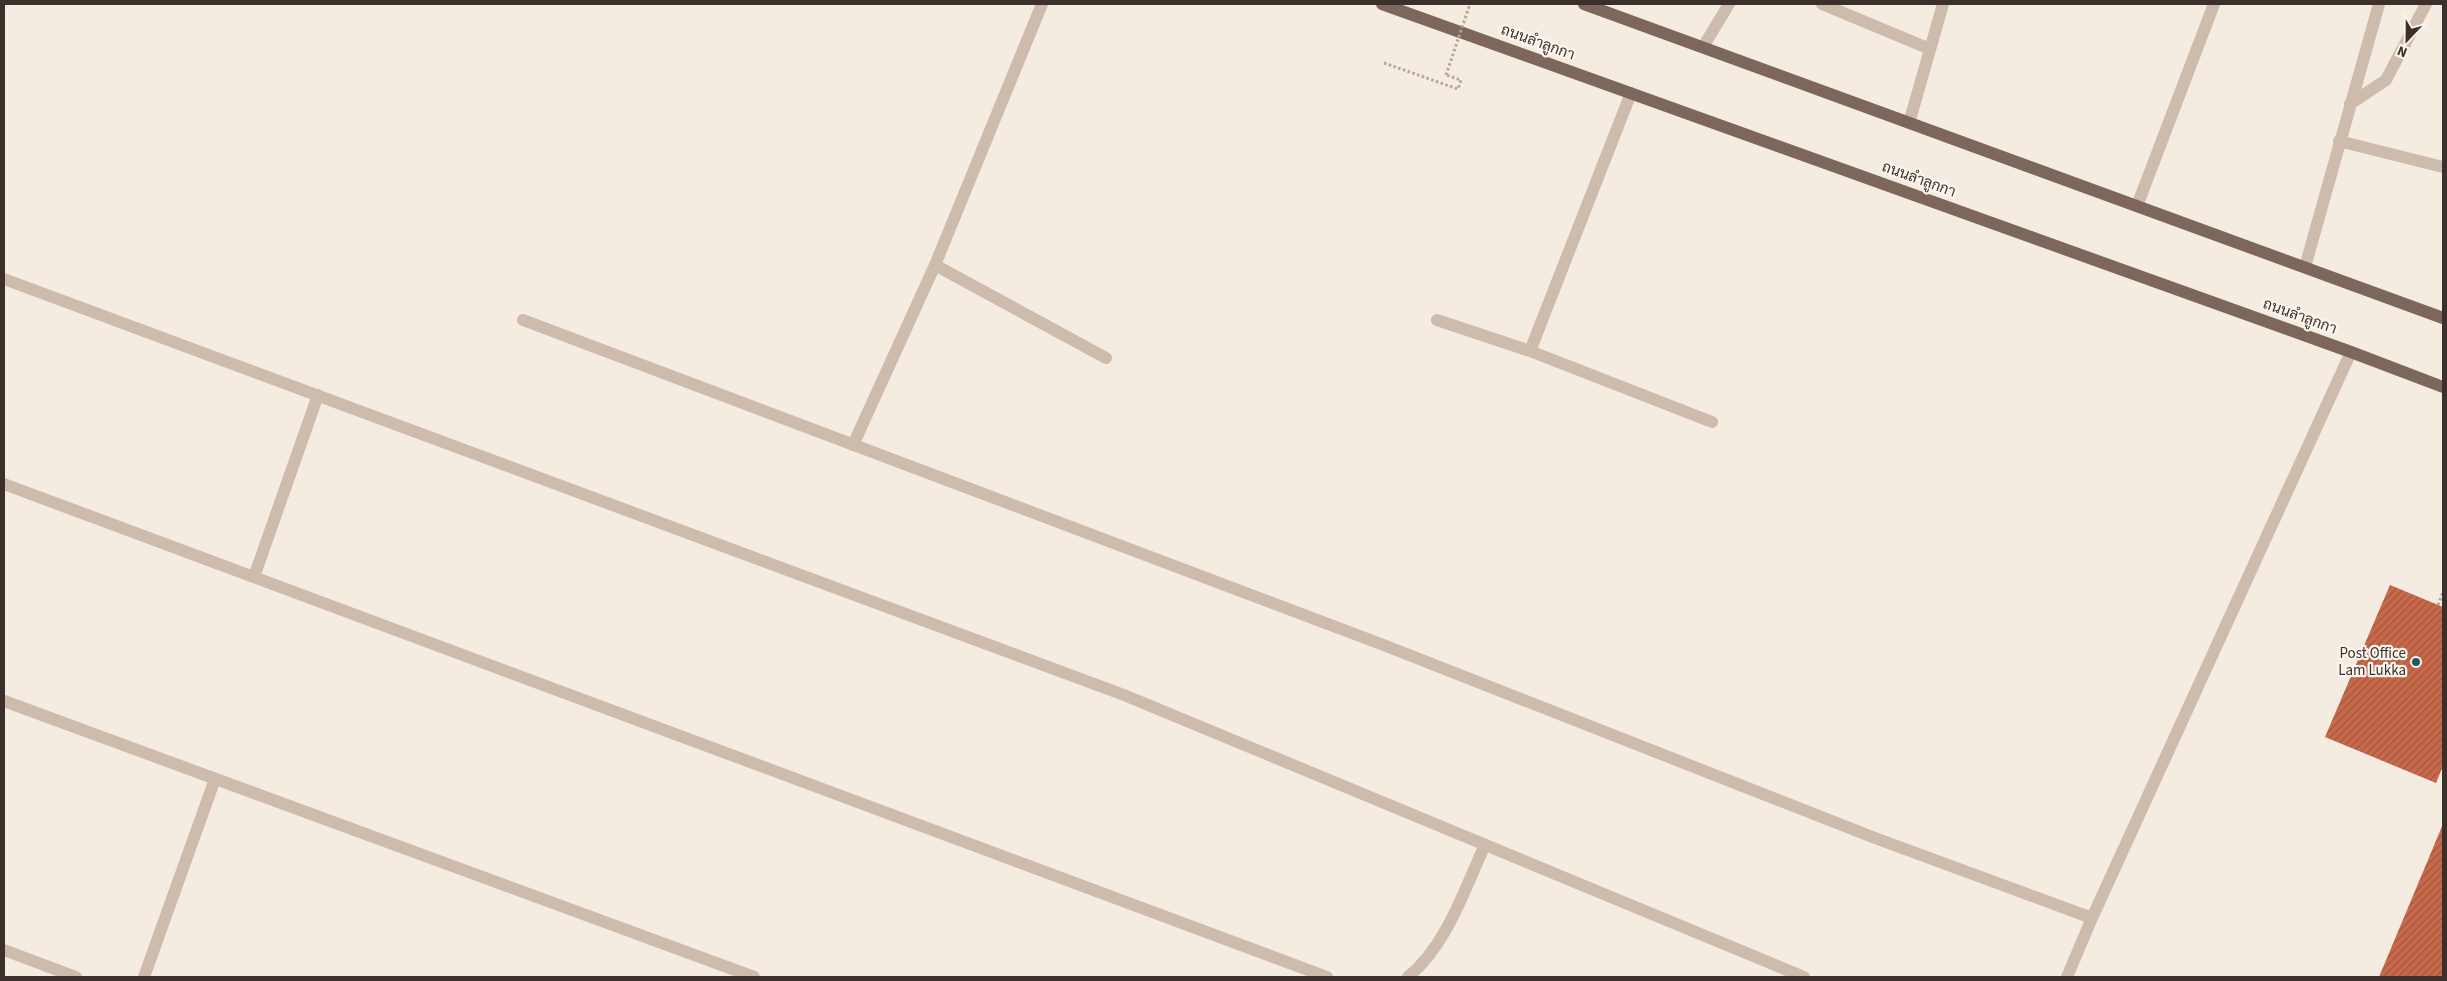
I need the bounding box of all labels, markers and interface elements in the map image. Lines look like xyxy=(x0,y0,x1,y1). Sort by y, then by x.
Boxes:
north arrow xyxy=(2382,15,2432,65)
street label: ถนนลำลูกกา xyxy=(1498,19,1578,66)
text: N xyxy=(2394,40,2411,62)
street label: ถนนลำลูกกา xyxy=(1879,156,1959,203)
street label: ถนนลำลูกกา xyxy=(2260,293,2340,340)
place label: Post Office Lam Lukka xyxy=(2338,643,2406,681)
marker: Post Office Lam Lukka xyxy=(2410,656,2422,668)

